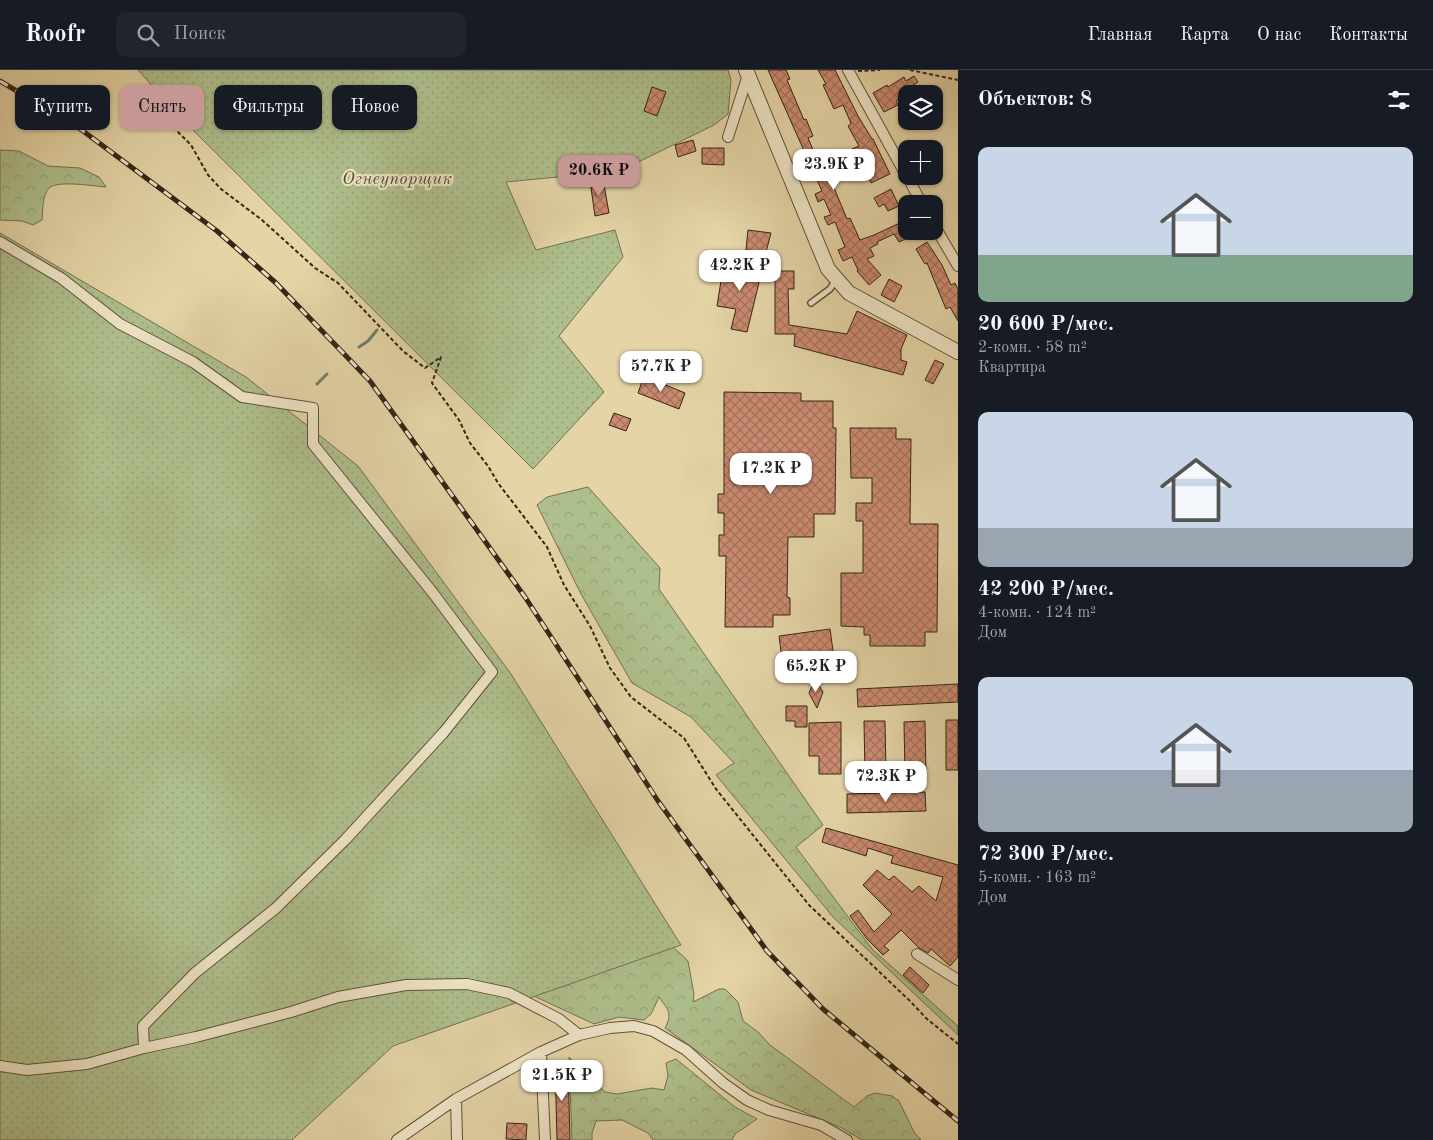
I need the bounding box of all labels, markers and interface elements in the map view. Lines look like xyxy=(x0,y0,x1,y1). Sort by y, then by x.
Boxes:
search box xyxy=(116,12,466,57)
icon: search xyxy=(134,21,162,49)
text: Roofr xyxy=(25,23,86,47)
text: Поиск xyxy=(174,25,226,44)
text: Главная xyxy=(1088,26,1152,44)
text: Карта xyxy=(1180,26,1229,44)
text: О нас xyxy=(1257,26,1301,44)
text: Контакты xyxy=(1329,26,1408,44)
chip: Купить xyxy=(15,85,110,130)
chip: Снять xyxy=(120,85,204,130)
chip: Фильтры xyxy=(214,85,322,130)
chip: Новое xyxy=(332,85,417,130)
map controls xyxy=(898,85,943,240)
button: layers xyxy=(898,85,943,130)
icon: filters xyxy=(1385,86,1413,114)
text: Объектов: 8 xyxy=(978,89,1092,110)
button: + xyxy=(898,140,943,185)
pin: 23.9K ₽ xyxy=(788,148,880,191)
pin: 20.6K ₽ xyxy=(553,154,645,197)
text: 23.9K ₽ xyxy=(804,157,864,173)
text: 20.6K ₽ xyxy=(569,163,629,179)
park label: Огнеупорщик xyxy=(342,170,452,188)
icon: home xyxy=(1151,180,1241,270)
button: − xyxy=(898,195,943,240)
pin: 42.2K ₽ xyxy=(694,250,786,292)
text: 42.2K ₽ xyxy=(710,258,770,274)
text: 20 600 ₽/мес. xyxy=(978,314,1114,335)
text: 2-комн. · 58 m² xyxy=(978,340,1087,356)
pin: 57.7K ₽ xyxy=(615,350,707,393)
text: 57.7K ₽ xyxy=(631,359,691,375)
text: Квартира xyxy=(978,360,1046,376)
icon: home xyxy=(1151,445,1241,535)
pin: 17.2K ₽ xyxy=(725,452,817,495)
text: 17.2K ₽ xyxy=(741,461,801,477)
text: 42 200 ₽/мес. xyxy=(978,579,1114,600)
text: 4-комн. · 124 m² xyxy=(978,605,1096,621)
text: Дом xyxy=(978,625,1007,641)
pin: 65.2K ₽ xyxy=(770,650,862,693)
text: 65.2K ₽ xyxy=(786,659,846,675)
icon: home xyxy=(1151,710,1241,800)
pin: 72.3K ₽ xyxy=(840,760,932,803)
text: 72.3K ₽ xyxy=(856,769,916,785)
text: 72 300 ₽/мес. xyxy=(978,844,1114,865)
text: 5-комн. · 163 m² xyxy=(978,870,1096,886)
text: Дом xyxy=(978,890,1007,906)
pin: 21.5K ₽ xyxy=(516,1060,608,1102)
text: 21.5K ₽ xyxy=(532,1068,592,1084)

